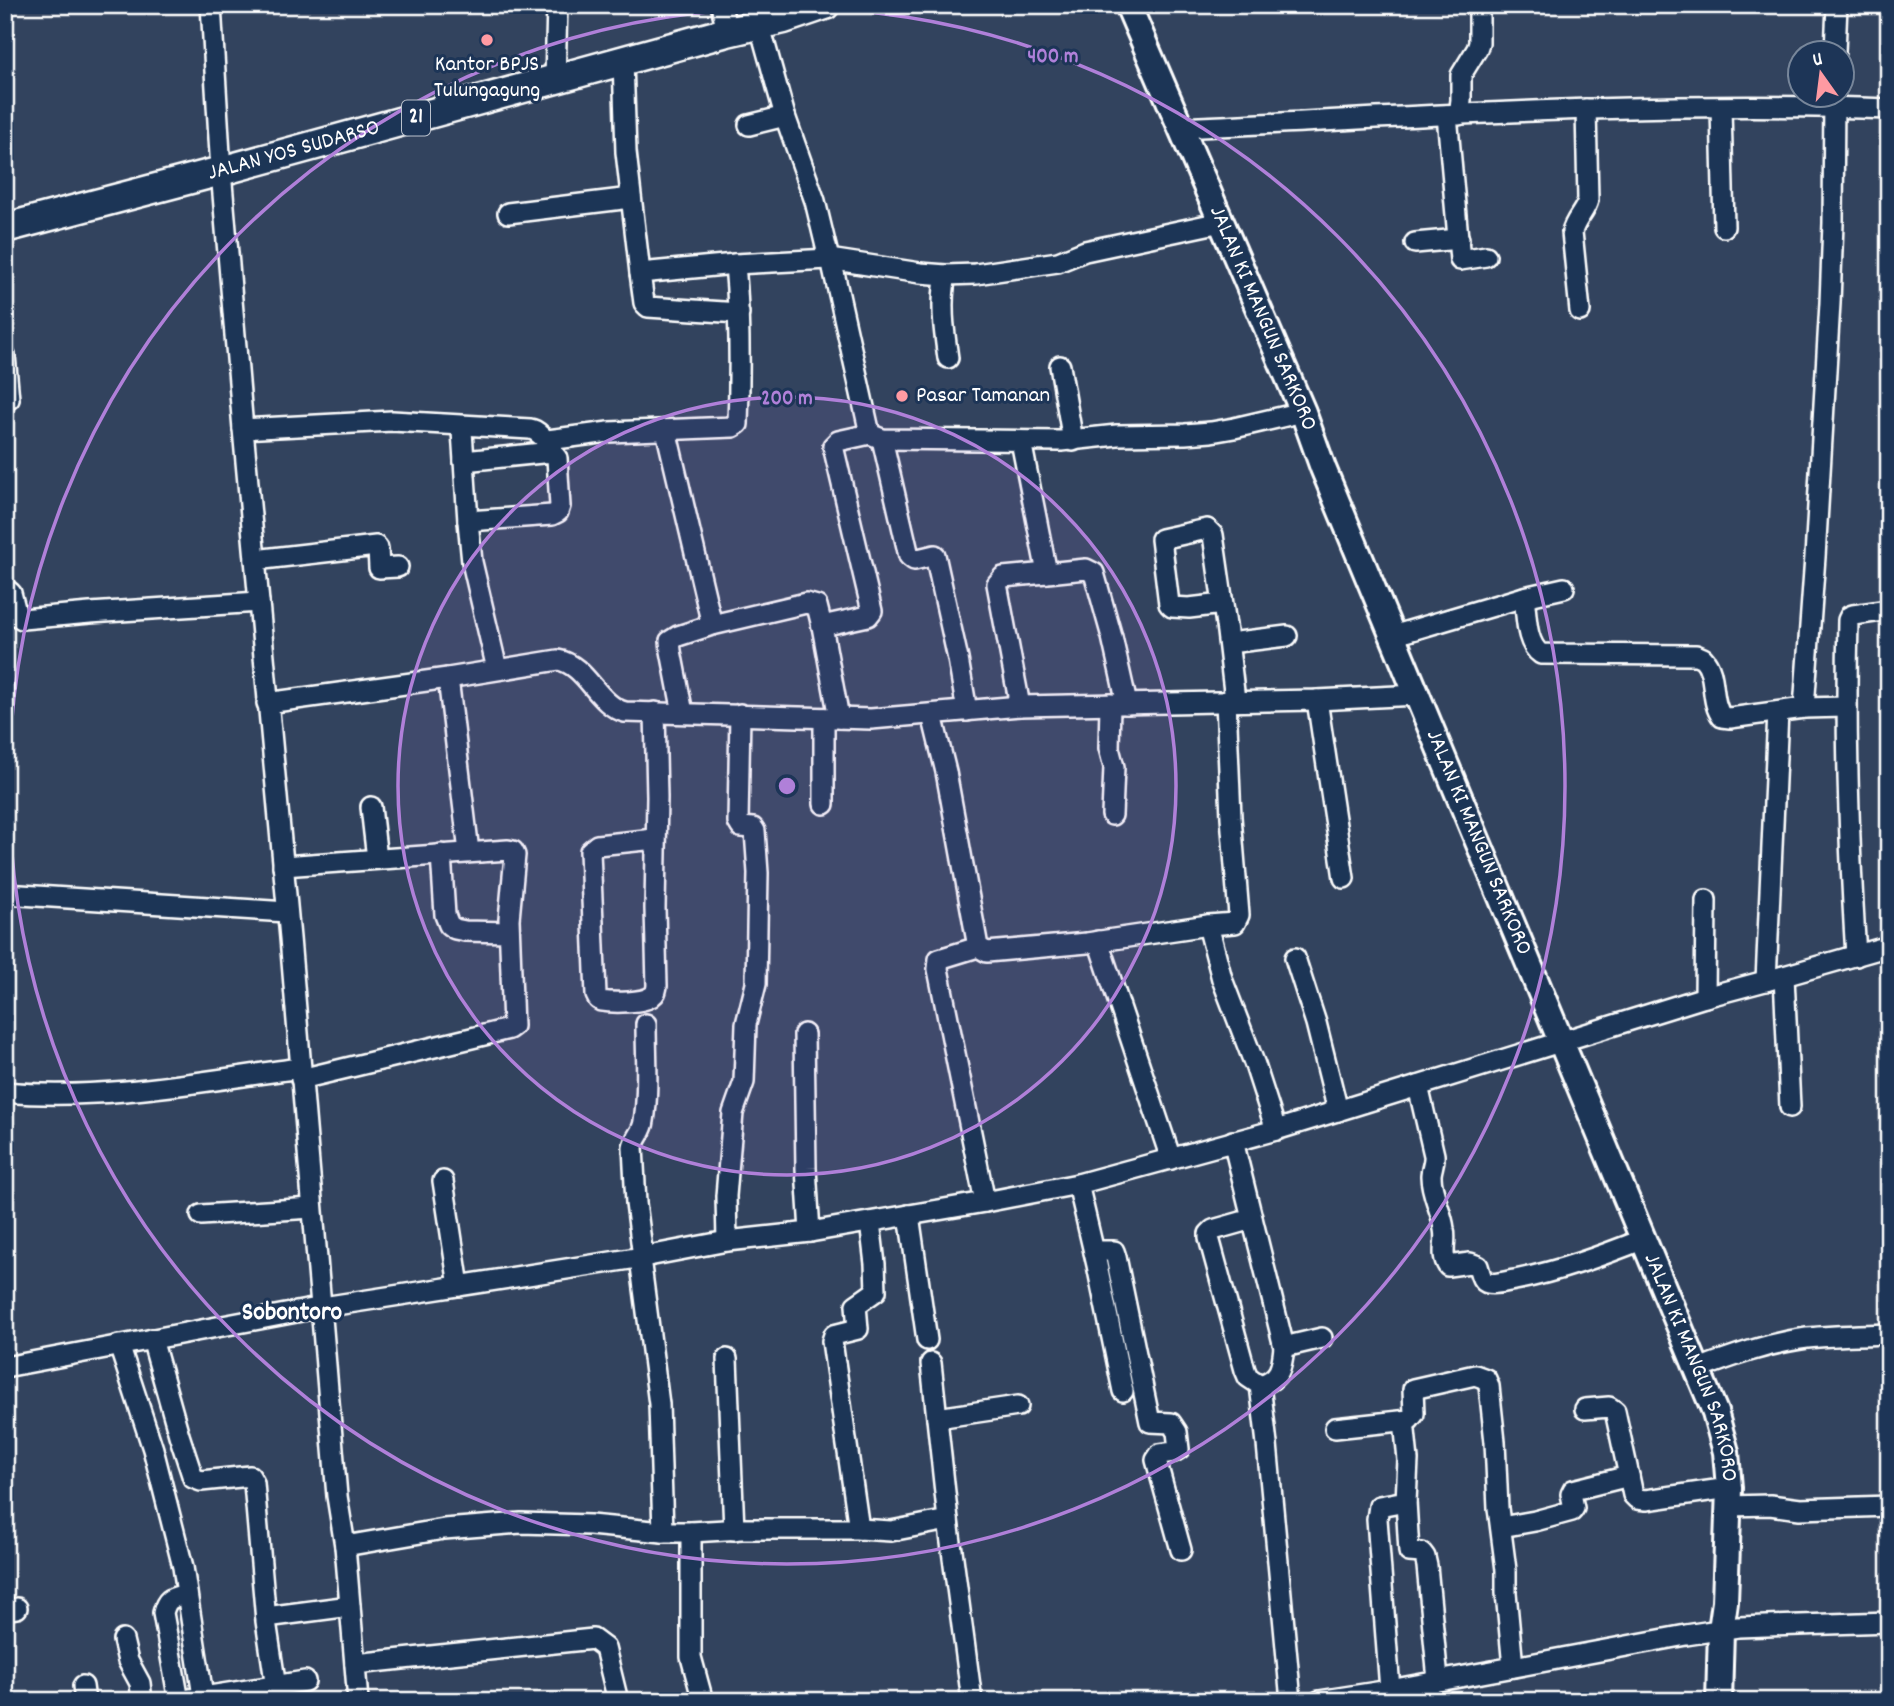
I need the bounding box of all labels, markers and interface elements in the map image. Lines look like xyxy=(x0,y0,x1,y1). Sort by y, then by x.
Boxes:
marker: Kantor BPJS Tulungagung xyxy=(479,32,495,48)
north arrow xyxy=(1786,38,1856,108)
text: 400 m xyxy=(1028,43,1078,73)
text: U xyxy=(1810,47,1825,75)
place label: Kantor BPJS Tulungagung xyxy=(434,49,540,108)
road number: 21 xyxy=(402,100,430,136)
street label: JALAN YOS SUDARSO xyxy=(204,112,384,190)
street label: JALAN KI MANGUN SARKORO xyxy=(1200,201,1325,435)
place label: Pasar Tamanan xyxy=(916,380,1050,413)
text: 200 m xyxy=(761,385,813,415)
marker: Pasar Tamanan xyxy=(894,388,910,404)
street label: JALAN KI MANGUN SARKORO xyxy=(1417,725,1540,960)
centre of rings xyxy=(775,774,799,798)
street label: JALAN KI MANGUN SARKORO xyxy=(1634,1248,1745,1483)
district label: Sobontoro xyxy=(242,1295,343,1332)

